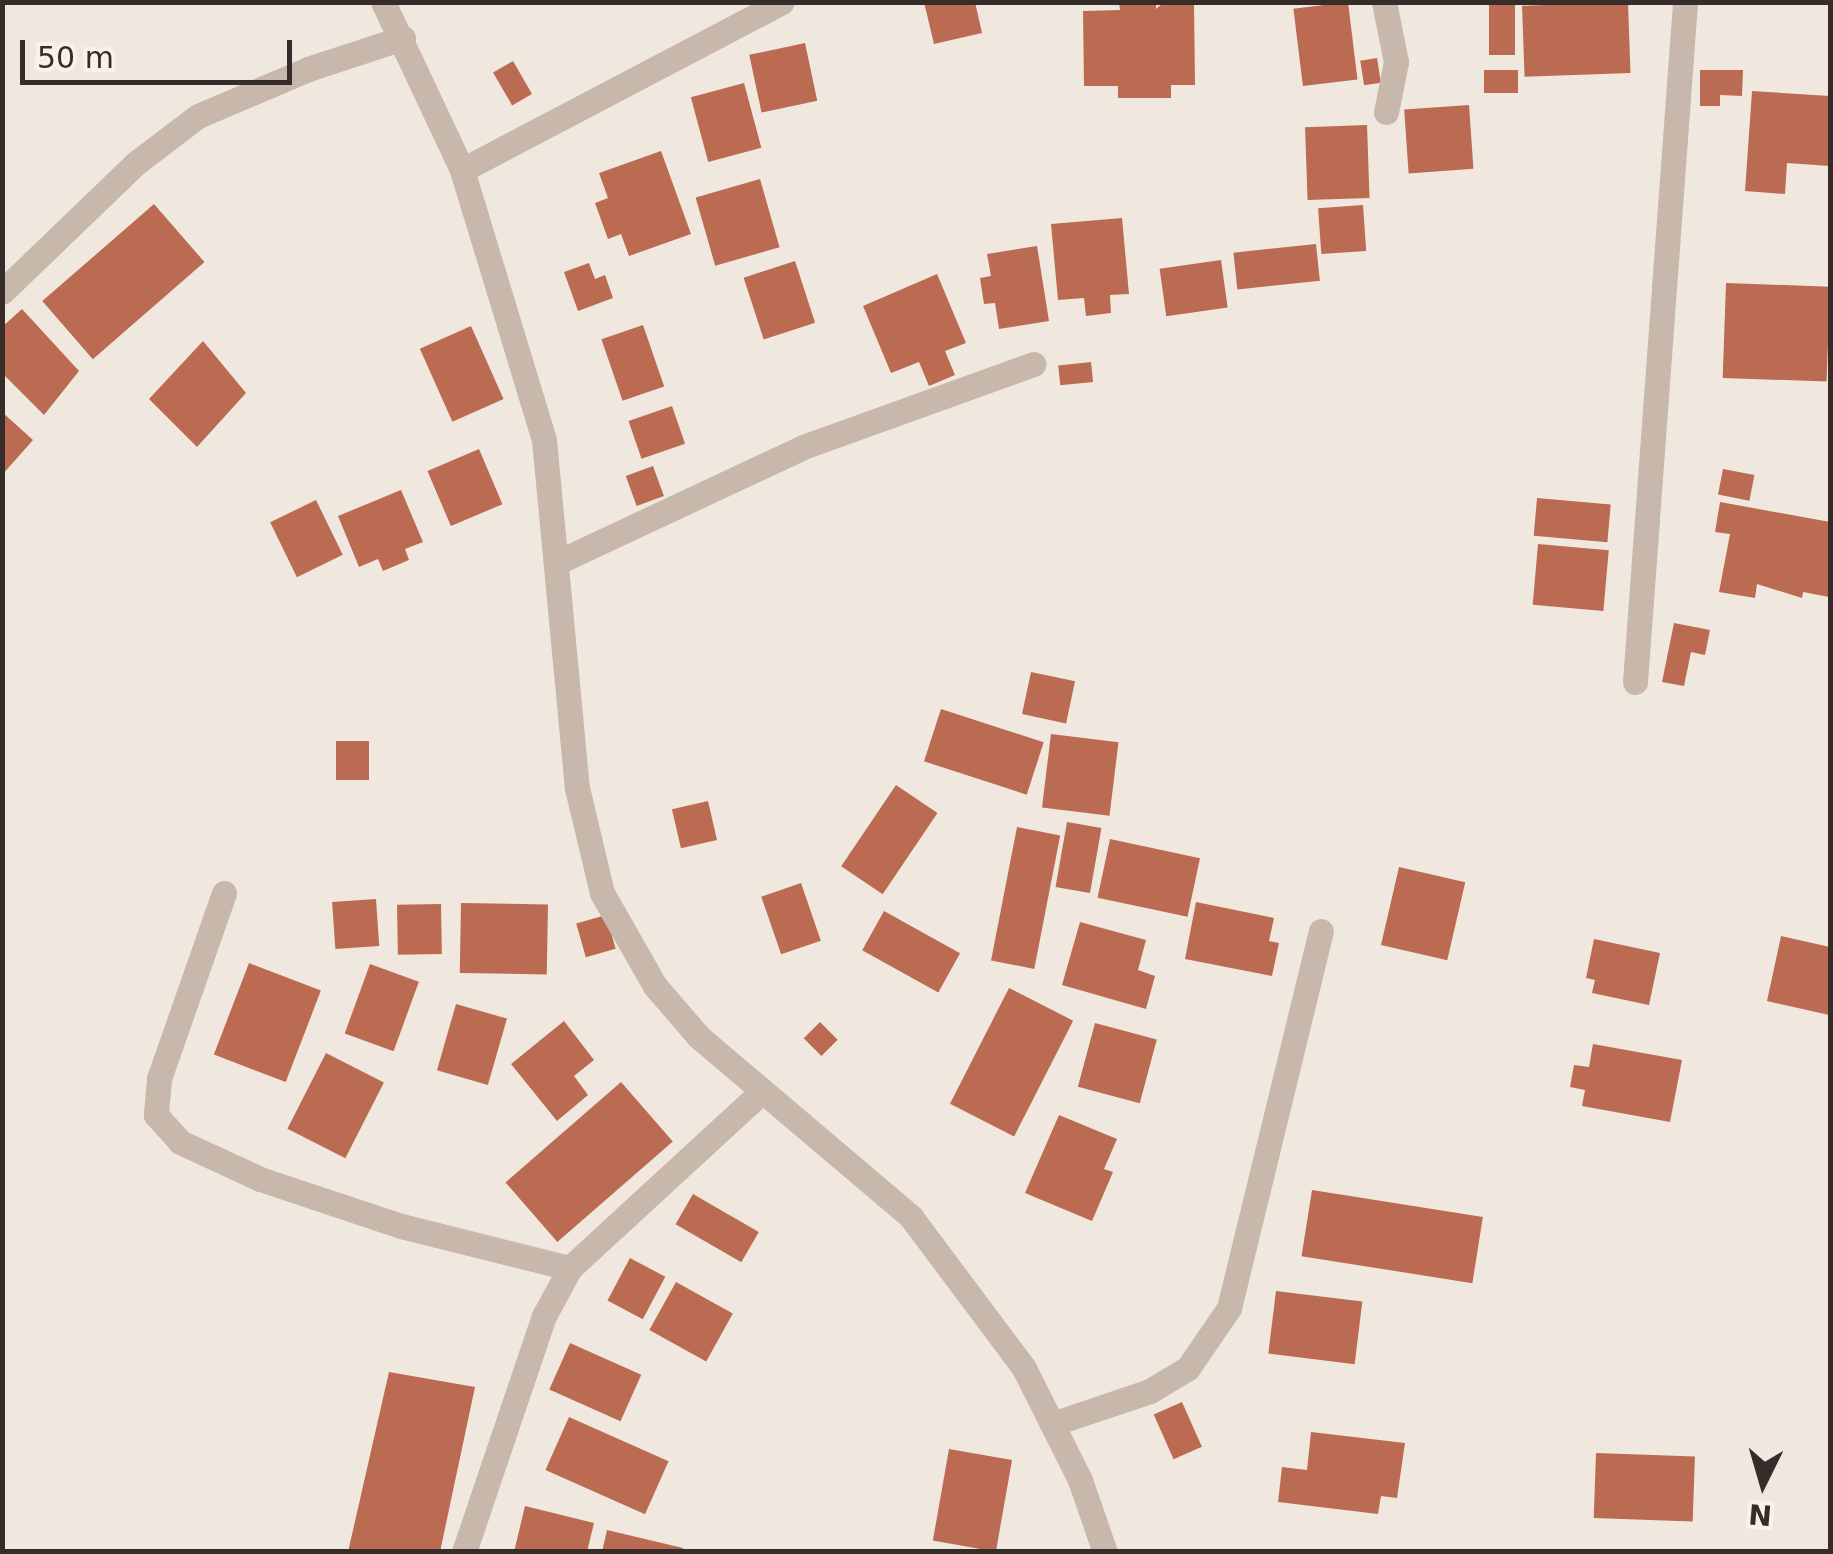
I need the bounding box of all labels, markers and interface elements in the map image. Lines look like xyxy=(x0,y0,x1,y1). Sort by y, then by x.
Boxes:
scale bar xyxy=(25,20,298,82)
text: 50 m xyxy=(37,40,114,75)
north arrow xyxy=(1713,1434,1813,1534)
text: N xyxy=(1747,1497,1773,1532)

